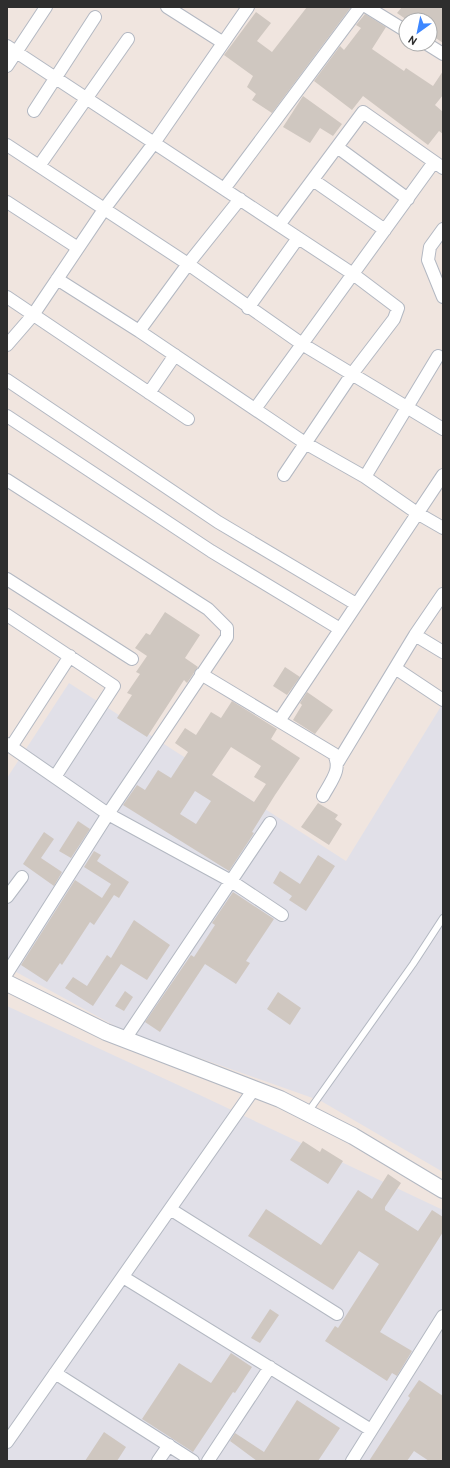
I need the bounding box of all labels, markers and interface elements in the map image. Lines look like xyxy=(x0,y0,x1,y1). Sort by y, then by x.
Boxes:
north arrow xyxy=(398,12,438,52)
text: N xyxy=(406,32,420,48)

